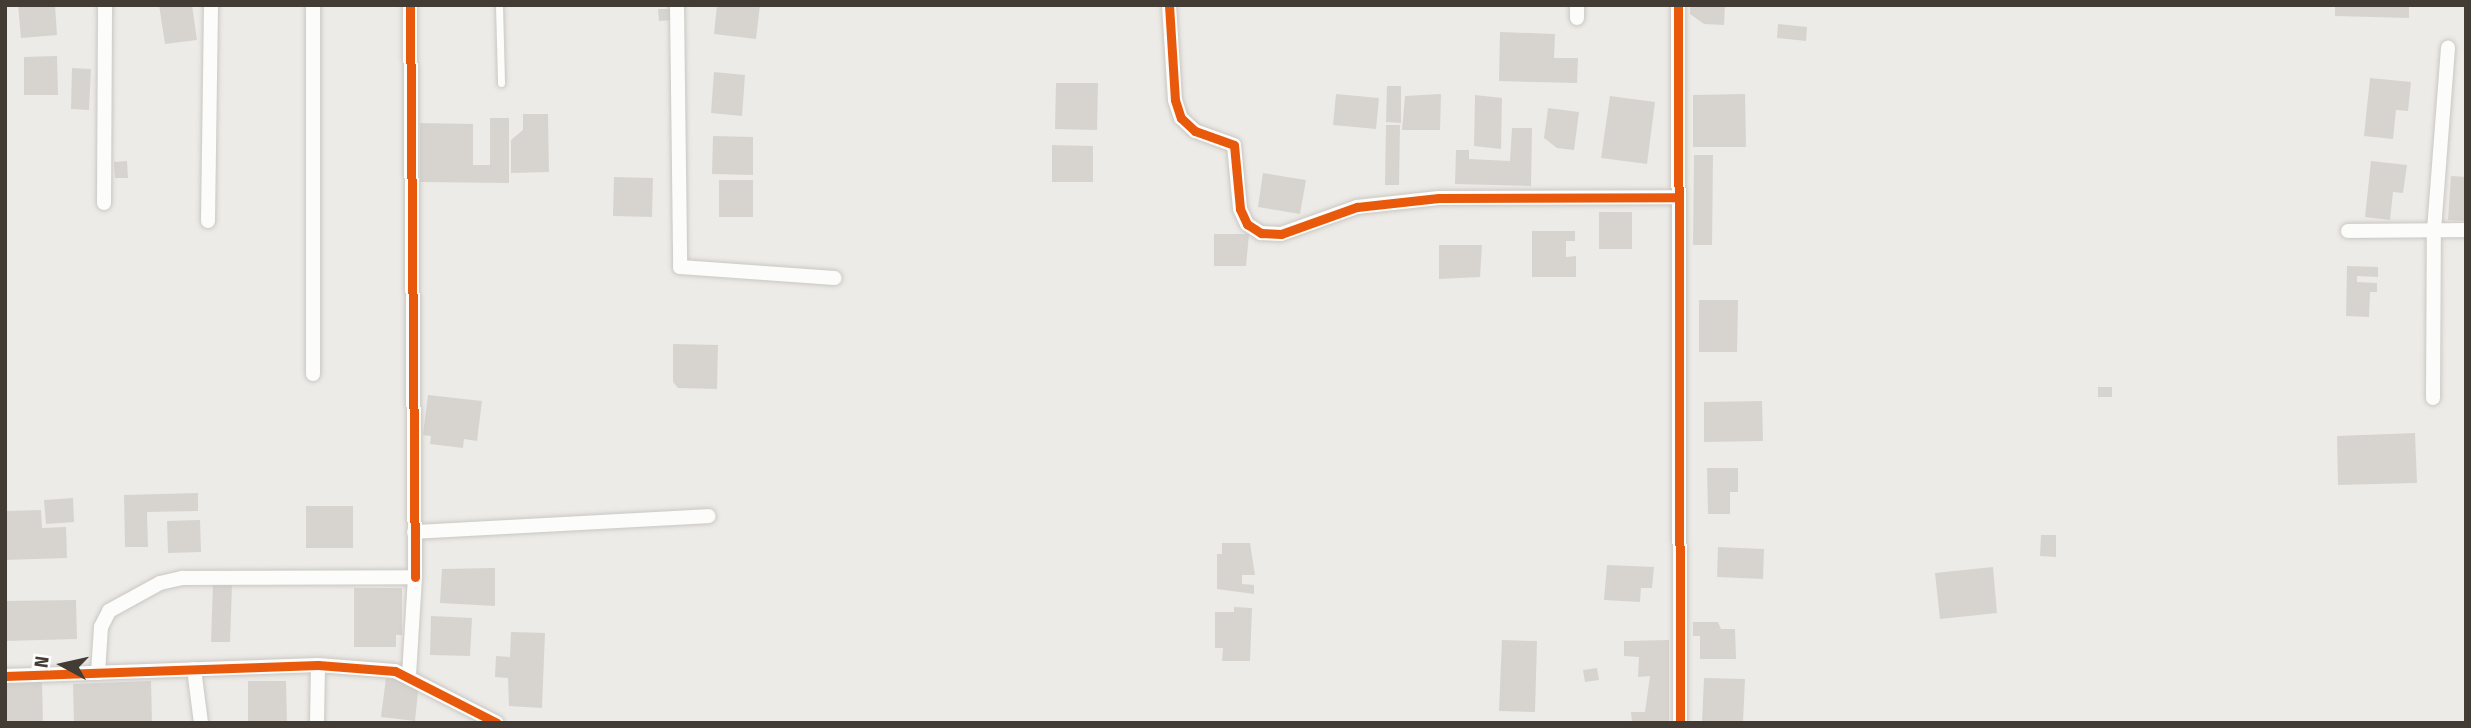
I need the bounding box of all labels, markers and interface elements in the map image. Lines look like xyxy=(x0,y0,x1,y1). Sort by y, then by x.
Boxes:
north arrow xyxy=(28,630,98,700)
text: N xyxy=(30,655,54,669)

